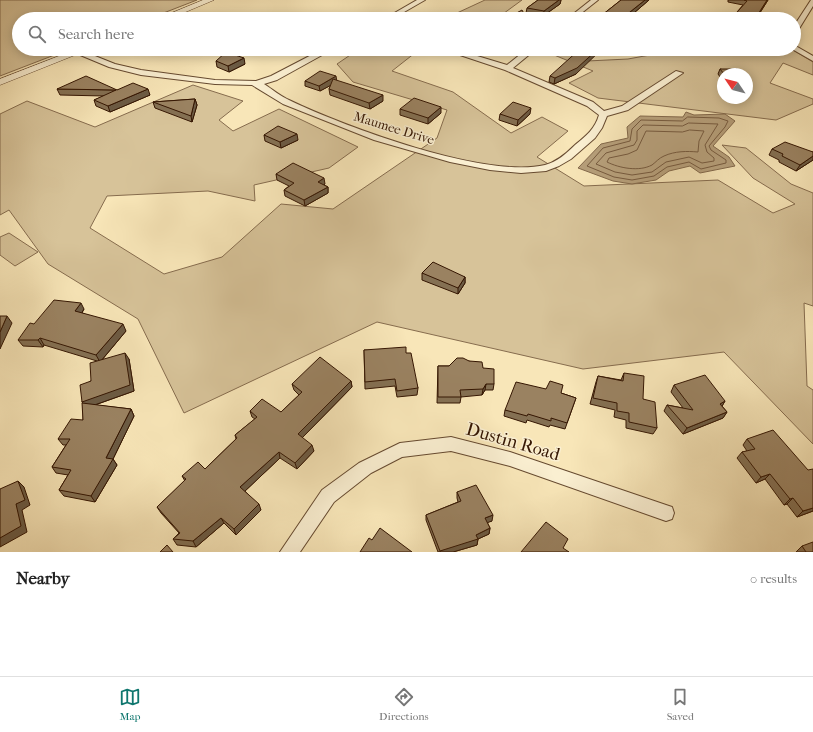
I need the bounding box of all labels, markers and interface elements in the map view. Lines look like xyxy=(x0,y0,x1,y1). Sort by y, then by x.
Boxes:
search box xyxy=(12,12,801,56)
icon: search xyxy=(26,23,48,45)
text: Search here xyxy=(58,25,134,43)
north arrow xyxy=(717,68,753,104)
street label: Maumee Drive xyxy=(352,109,437,148)
street label: Dustin Road xyxy=(464,419,563,465)
text: Nearby xyxy=(16,568,70,588)
text: 0 results xyxy=(750,571,797,586)
tab: Map xyxy=(119,686,141,723)
tab: Directions xyxy=(379,686,429,723)
tab: Saved xyxy=(667,686,694,723)

